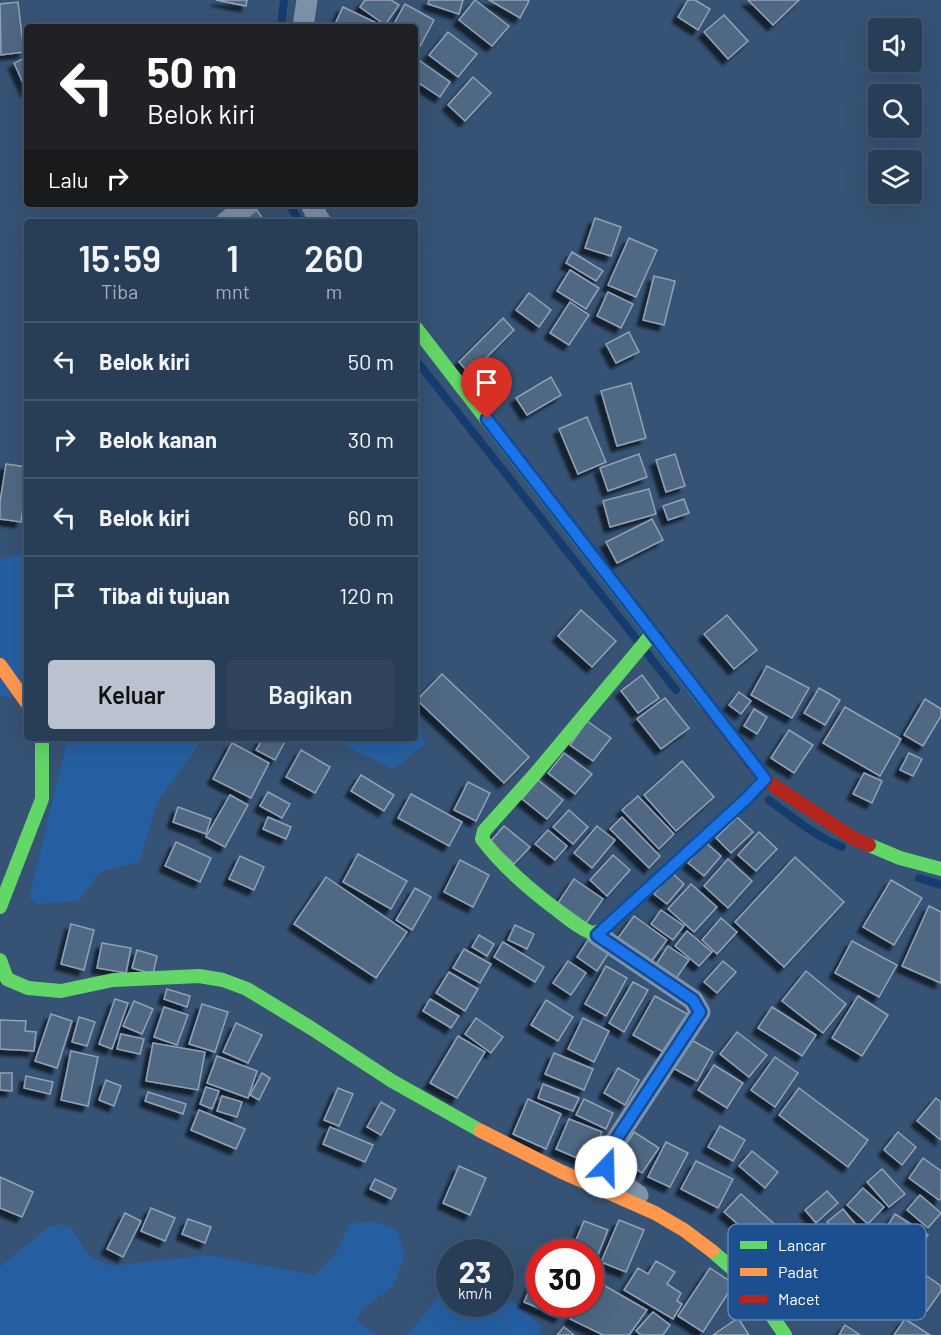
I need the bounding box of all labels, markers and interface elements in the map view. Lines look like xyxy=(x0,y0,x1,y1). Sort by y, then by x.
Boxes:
map controls xyxy=(868,18,922,204)
button: sound xyxy=(868,18,922,72)
text: 50 m xyxy=(147,46,237,96)
icon: left xyxy=(48,48,126,126)
button: search xyxy=(868,84,922,138)
text: Belok kiri xyxy=(147,97,255,129)
button: layers xyxy=(868,150,922,204)
icon: right xyxy=(101,162,134,195)
text: Lalu xyxy=(48,166,89,192)
text: 15:59 xyxy=(78,236,161,279)
text: 1 xyxy=(226,236,239,279)
text: 260 xyxy=(304,236,364,279)
text: Tiba xyxy=(101,279,138,303)
text: mnt xyxy=(215,279,250,303)
text: m xyxy=(326,279,342,303)
icon: left xyxy=(48,345,81,378)
text: Belok kiri xyxy=(99,348,190,374)
text: 50 m xyxy=(348,348,394,374)
pin xyxy=(461,357,512,419)
icon: arrive xyxy=(470,366,503,399)
icon: right xyxy=(48,423,81,456)
text: Belok kanan xyxy=(99,426,217,452)
text: 30 m xyxy=(348,426,394,452)
icon: left xyxy=(48,501,81,534)
text: Belok kiri xyxy=(99,504,190,530)
text: 60 m xyxy=(348,504,394,530)
icon: arrive xyxy=(48,579,81,612)
text: Tiba di tujuan xyxy=(99,582,230,608)
text: 120 m xyxy=(339,582,394,608)
button: Keluar xyxy=(48,660,215,729)
button: Bagikan xyxy=(227,660,394,729)
position arrow xyxy=(574,1135,638,1199)
legend xyxy=(728,1224,926,1320)
text: Lancar xyxy=(778,1235,826,1254)
speed limit sign: 30 xyxy=(526,1239,604,1317)
text: 23 xyxy=(459,1253,491,1289)
text: Padat xyxy=(778,1262,818,1281)
text: km/h xyxy=(458,1284,492,1302)
text: Macet xyxy=(778,1289,820,1308)

